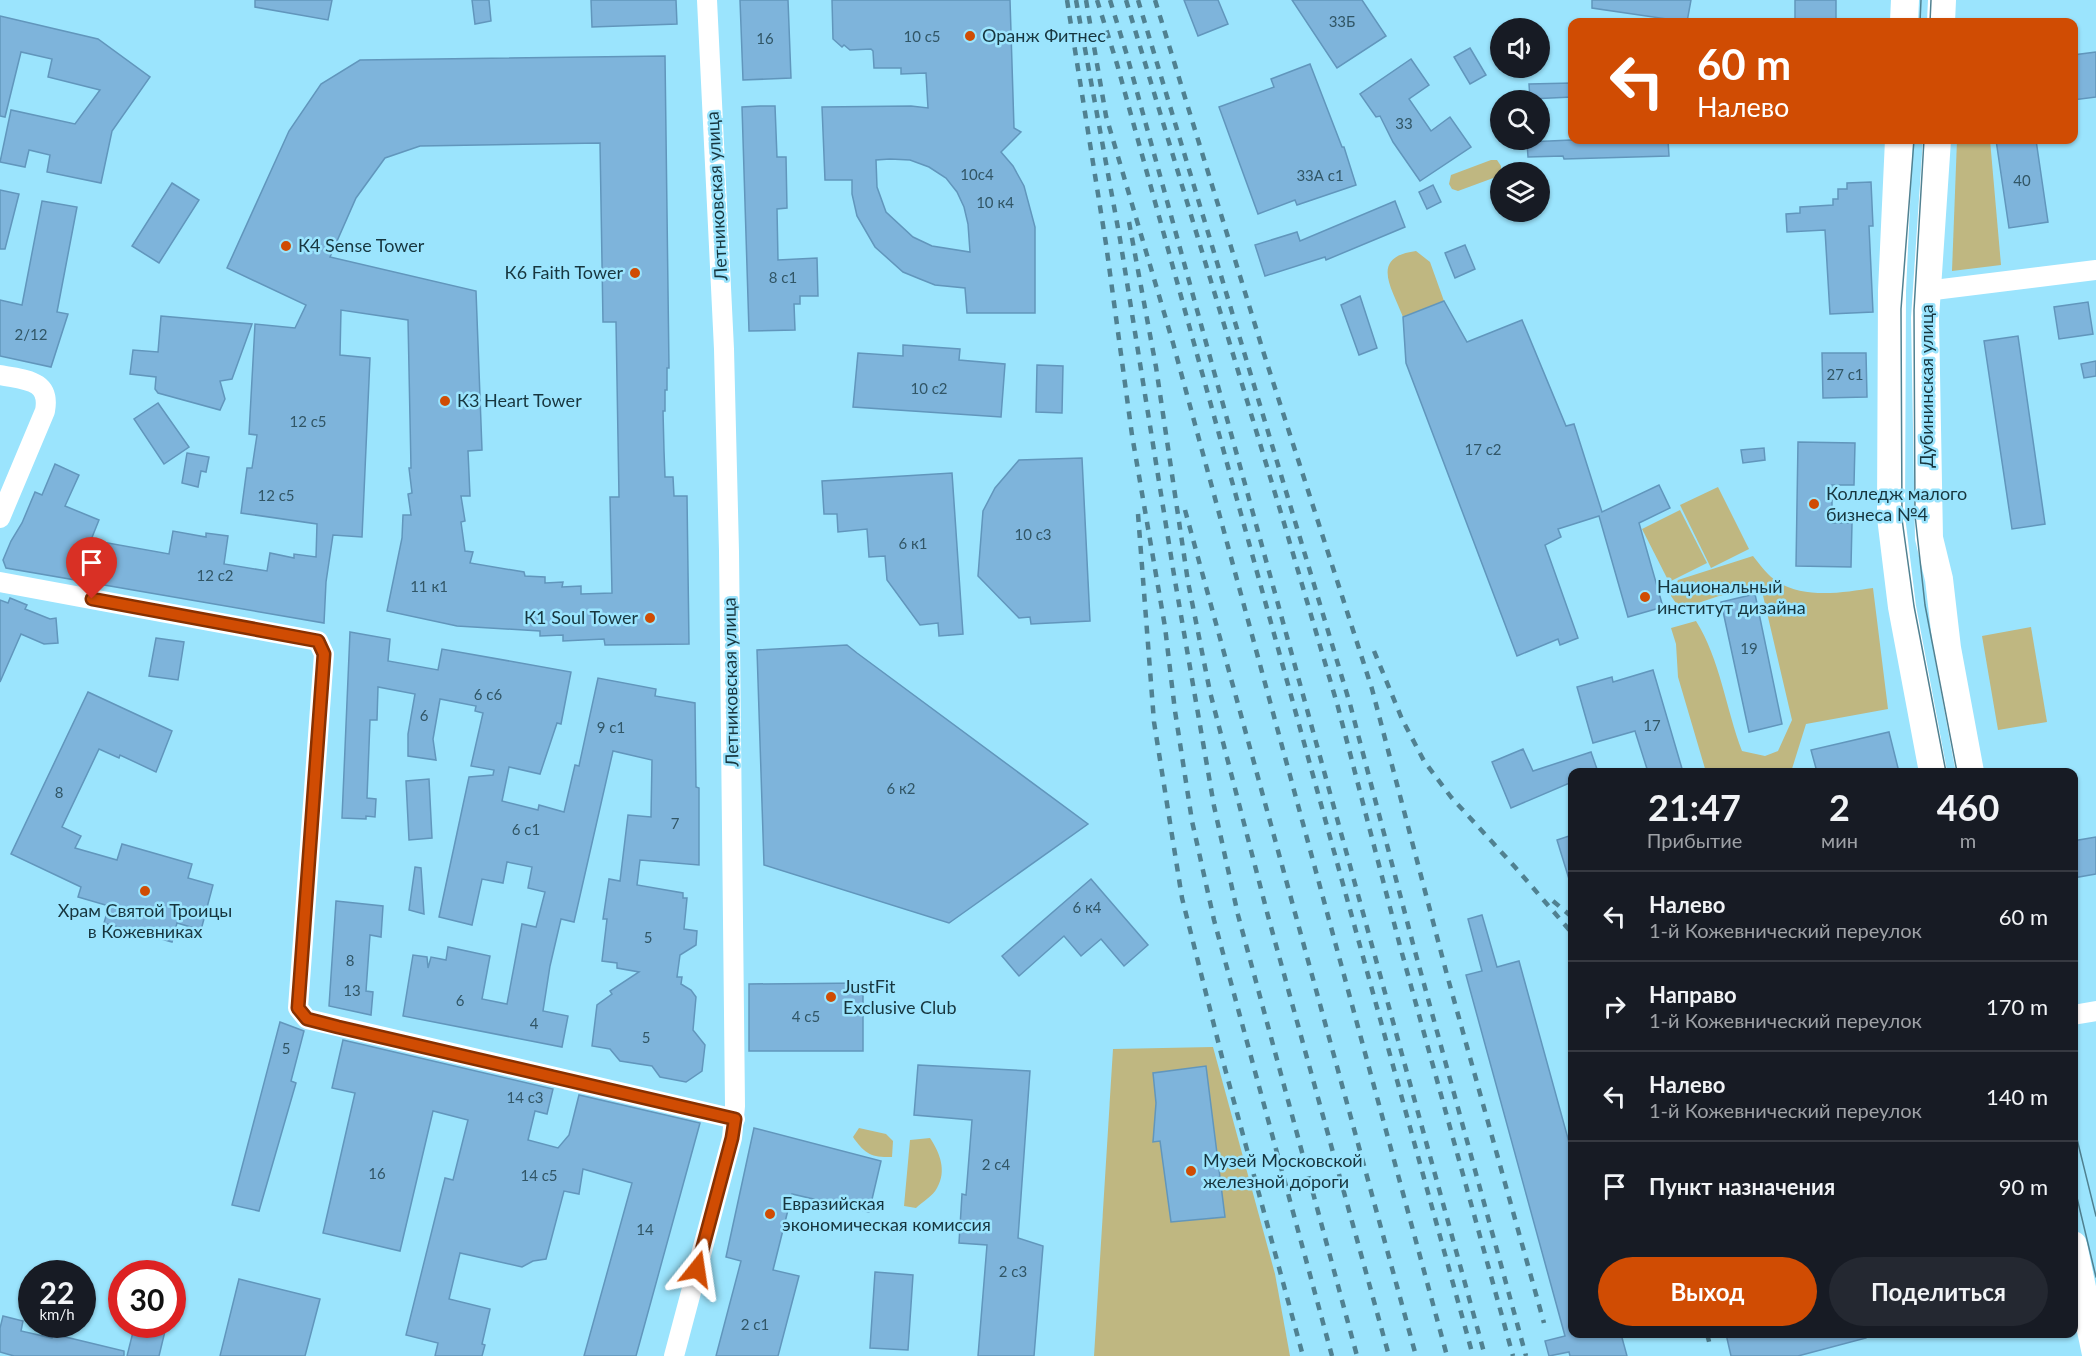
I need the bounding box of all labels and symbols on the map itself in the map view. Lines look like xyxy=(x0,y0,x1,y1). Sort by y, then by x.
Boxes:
house number: 33Б xyxy=(1329,12,1355,30)
place label: Оранж Фитнес xyxy=(982,24,1106,46)
house number: 10 с5 xyxy=(903,27,941,45)
house number: 16 xyxy=(756,29,774,47)
marker: Оранж Фитнес xyxy=(963,29,977,43)
street label: Летниковская улица xyxy=(701,111,731,282)
house number: 33 xyxy=(1395,114,1413,132)
house number: 10с4 xyxy=(960,165,994,183)
house number: 33А с1 xyxy=(1296,166,1344,184)
house number: 40 xyxy=(2013,171,2031,189)
house number: 10 к4 xyxy=(976,193,1014,211)
place label: К4 Sense Tower xyxy=(298,234,425,256)
marker: К4 Sense Tower xyxy=(279,239,293,253)
place label: К6 Faith Tower xyxy=(505,261,623,283)
marker: К6 Faith Tower xyxy=(628,266,642,280)
house number: 8 с1 xyxy=(769,268,797,286)
street label: Дубининская улица xyxy=(1915,304,1937,468)
house number: 2/12 xyxy=(15,325,47,343)
house number: 27 с1 xyxy=(1826,365,1864,383)
house number: 10 с2 xyxy=(910,379,948,397)
place label: К3 Heart Tower xyxy=(457,389,582,411)
marker: К3 Heart Tower xyxy=(438,394,452,408)
house number: 12 с5 xyxy=(289,412,327,430)
house number: 17 с2 xyxy=(1464,440,1502,458)
place label: Колледж малого бизнеса №4 xyxy=(1826,482,1967,525)
house number: 12 с5 xyxy=(257,486,295,504)
marker: Колледж малого бизнеса №4 xyxy=(1807,497,1821,511)
house number: 10 с3 xyxy=(1014,525,1052,543)
house number: 6 к1 xyxy=(898,534,928,552)
pin xyxy=(66,537,117,599)
house number: 12 с2 xyxy=(196,566,234,584)
place label: Национальный институт дизайна xyxy=(1657,575,1806,618)
house number: 11 к1 xyxy=(410,577,448,595)
marker: Национальный институт дизайна xyxy=(1638,590,1652,604)
street label: Летниковская улица xyxy=(718,597,742,768)
place label: К1 Soul Tower xyxy=(524,606,638,628)
marker: К1 Soul Tower xyxy=(643,611,657,625)
house number: 19 xyxy=(1740,639,1758,657)
house number: 6 с6 xyxy=(474,685,502,703)
house number: 6 xyxy=(420,706,429,724)
house number: 17 xyxy=(1643,716,1661,734)
house number: 9 с1 xyxy=(597,718,625,736)
house number: 6 к2 xyxy=(886,779,916,797)
house number: 8 xyxy=(55,783,63,801)
house number: 7 xyxy=(671,814,680,832)
house number: 6 с1 xyxy=(512,820,540,838)
marker: Храм Святой Троицы в Кожевниках xyxy=(138,884,152,898)
house number: 6 к4 xyxy=(1072,898,1102,916)
place label: Храм Святой Троицы в Кожевниках xyxy=(58,899,232,942)
house number: 5 xyxy=(644,928,652,946)
house number: 8 xyxy=(346,951,354,969)
place label: JustFit Exclusive Club xyxy=(843,975,956,1018)
house number: 13 xyxy=(343,981,361,999)
marker: JustFit Exclusive Club xyxy=(824,990,838,1004)
house number: 6 xyxy=(456,991,465,1009)
house number: 4 с5 xyxy=(792,1007,820,1025)
house number: 4 xyxy=(530,1014,539,1032)
house number: 5 xyxy=(642,1028,650,1046)
house number: 5 xyxy=(282,1039,290,1057)
house number: 14 с3 xyxy=(506,1088,544,1106)
place label: Музей Московской железной дороги xyxy=(1203,1149,1363,1192)
house number: 2 с4 xyxy=(982,1155,1010,1173)
house number: 16 xyxy=(368,1164,386,1182)
marker: Музей Московской железной дороги xyxy=(1184,1164,1198,1178)
house number: 14 с5 xyxy=(520,1166,558,1184)
place label: Евразийская экономическая комиссия xyxy=(782,1192,991,1235)
marker: Евразийская экономическая комиссия xyxy=(763,1207,777,1221)
house number: 14 xyxy=(636,1220,654,1238)
position arrow xyxy=(665,1237,729,1301)
speed limit sign: 30 xyxy=(108,1260,186,1338)
house number: 2 с3 xyxy=(999,1262,1027,1280)
house number: 2 с1 xyxy=(741,1315,769,1333)

